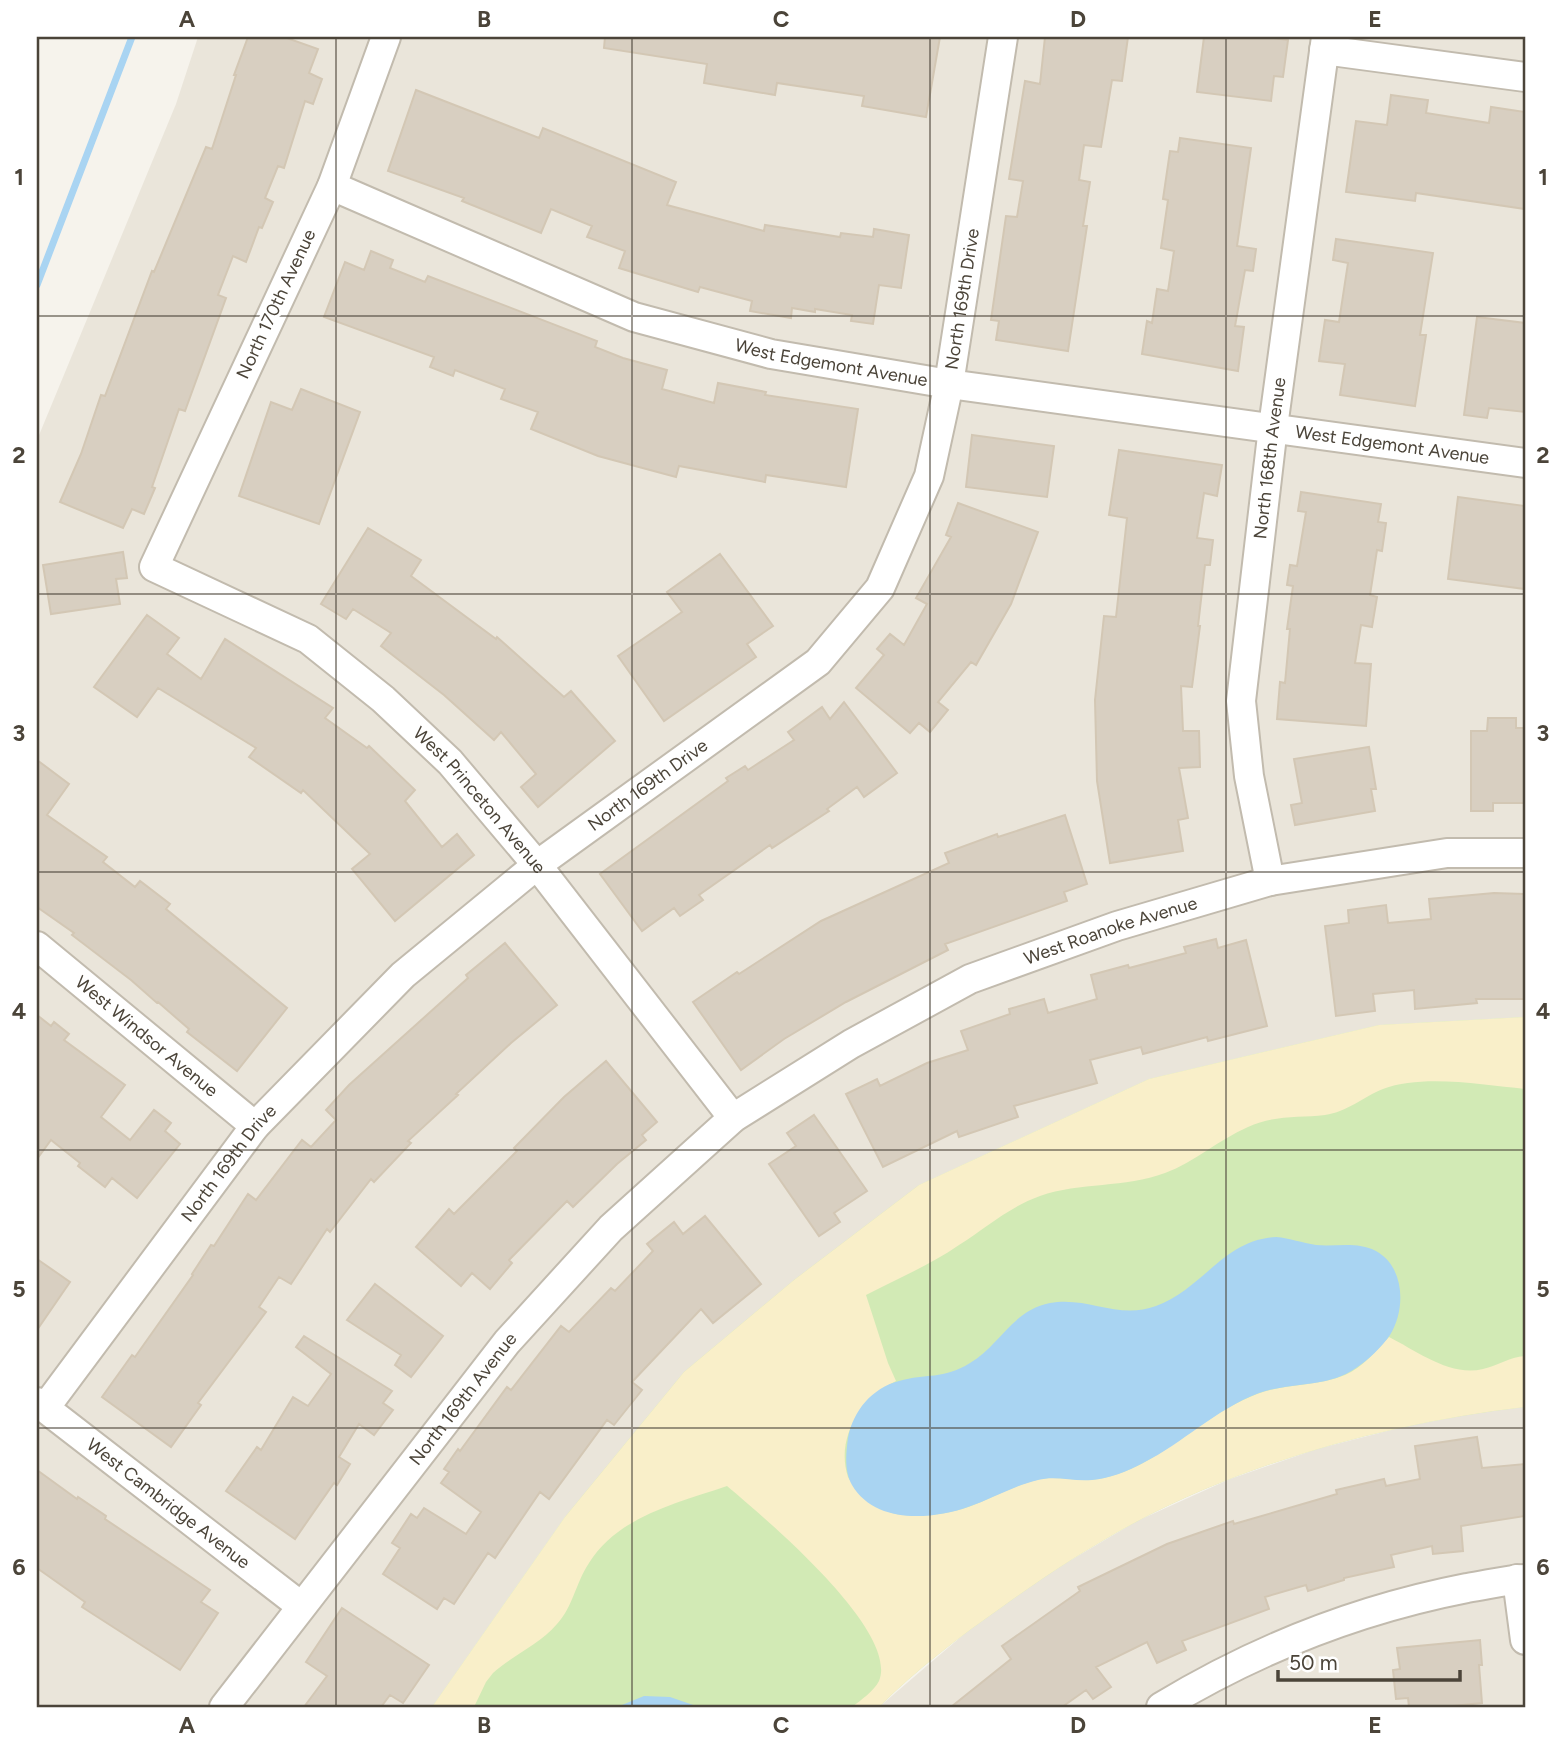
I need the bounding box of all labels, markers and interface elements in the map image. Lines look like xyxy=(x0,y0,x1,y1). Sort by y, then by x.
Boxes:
text: A xyxy=(179,5,196,33)
text: B xyxy=(477,5,491,33)
text: C xyxy=(773,5,790,33)
text: D xyxy=(1070,5,1086,33)
text: E xyxy=(1368,5,1382,33)
text: 1 xyxy=(14,163,24,191)
text: 1 xyxy=(1538,163,1548,191)
street label: North 170th Avenue xyxy=(232,226,320,382)
street label: North 169th Drive xyxy=(940,227,984,371)
street label: West Edgemont Avenue xyxy=(732,334,930,391)
street label: North 168th Avenue xyxy=(1249,376,1291,540)
street label: West Edgemont Avenue xyxy=(1294,421,1491,469)
text: 2 xyxy=(12,441,26,469)
text: 2 xyxy=(1536,441,1550,469)
text: 3 xyxy=(13,719,25,747)
text: 3 xyxy=(1537,719,1549,747)
street label: West Princeton Avenue xyxy=(409,722,550,878)
street label: North 169th Drive xyxy=(583,734,712,836)
street label: West Roanoke Avenue xyxy=(1021,892,1200,970)
street label: West Windsor Avenue xyxy=(71,971,222,1102)
text: 4 xyxy=(12,997,26,1025)
text: 4 xyxy=(1536,997,1550,1025)
street label: North 169th Drive xyxy=(176,1100,281,1226)
text: 5 xyxy=(12,1275,26,1303)
text: 5 xyxy=(1536,1275,1550,1303)
street label: North 169th Avenue xyxy=(405,1328,521,1469)
street label: West Cambridge Avenue xyxy=(82,1433,255,1574)
text: 6 xyxy=(12,1553,26,1581)
text: 6 xyxy=(1536,1553,1550,1581)
scale bar xyxy=(1278,1639,1460,1683)
text: 50 m xyxy=(1289,1650,1338,1675)
text: A xyxy=(179,1711,196,1739)
text: B xyxy=(477,1711,491,1739)
text: C xyxy=(773,1711,790,1739)
text: D xyxy=(1070,1711,1086,1739)
text: E xyxy=(1368,1711,1382,1739)

